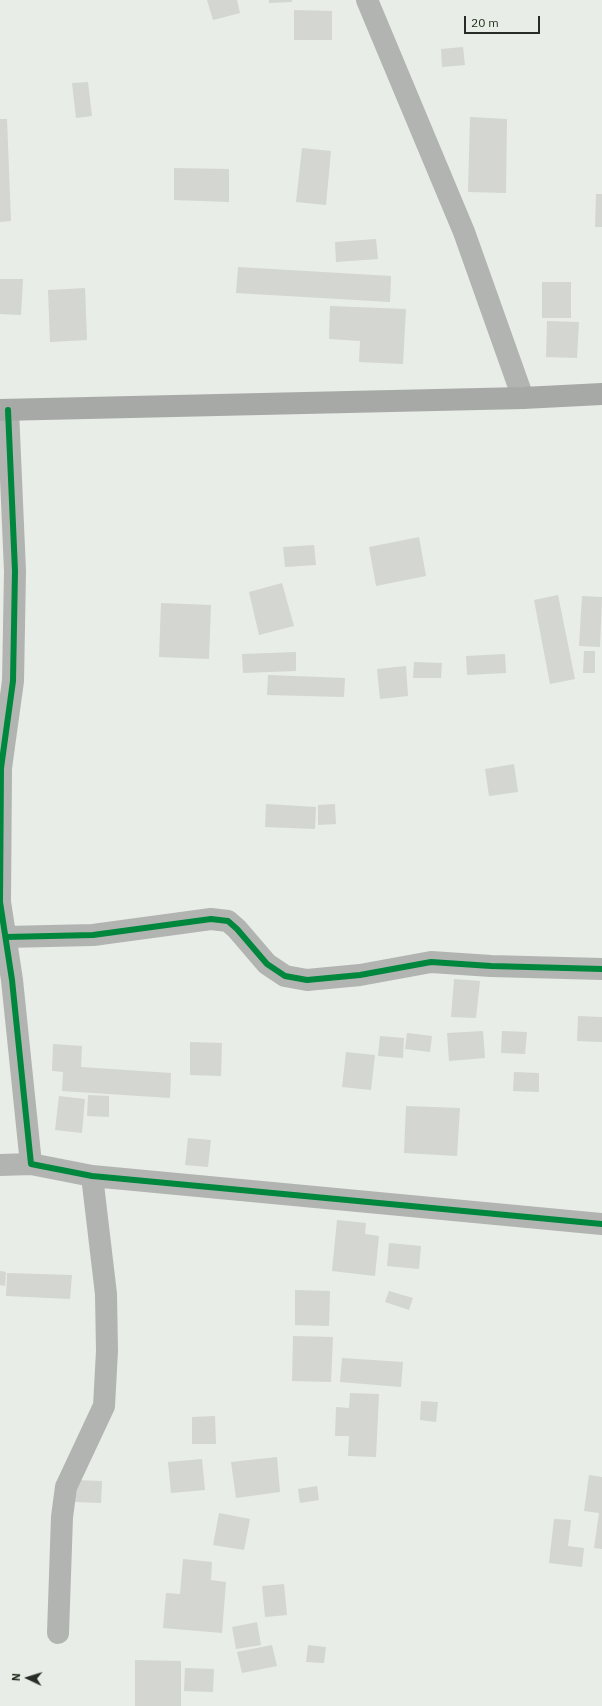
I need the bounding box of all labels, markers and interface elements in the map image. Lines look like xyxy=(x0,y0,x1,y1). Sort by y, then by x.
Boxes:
scale bar xyxy=(466,8,542,34)
text: 20 m xyxy=(471,15,499,30)
north arrow xyxy=(8,1658,48,1698)
text: N xyxy=(9,1673,23,1682)

